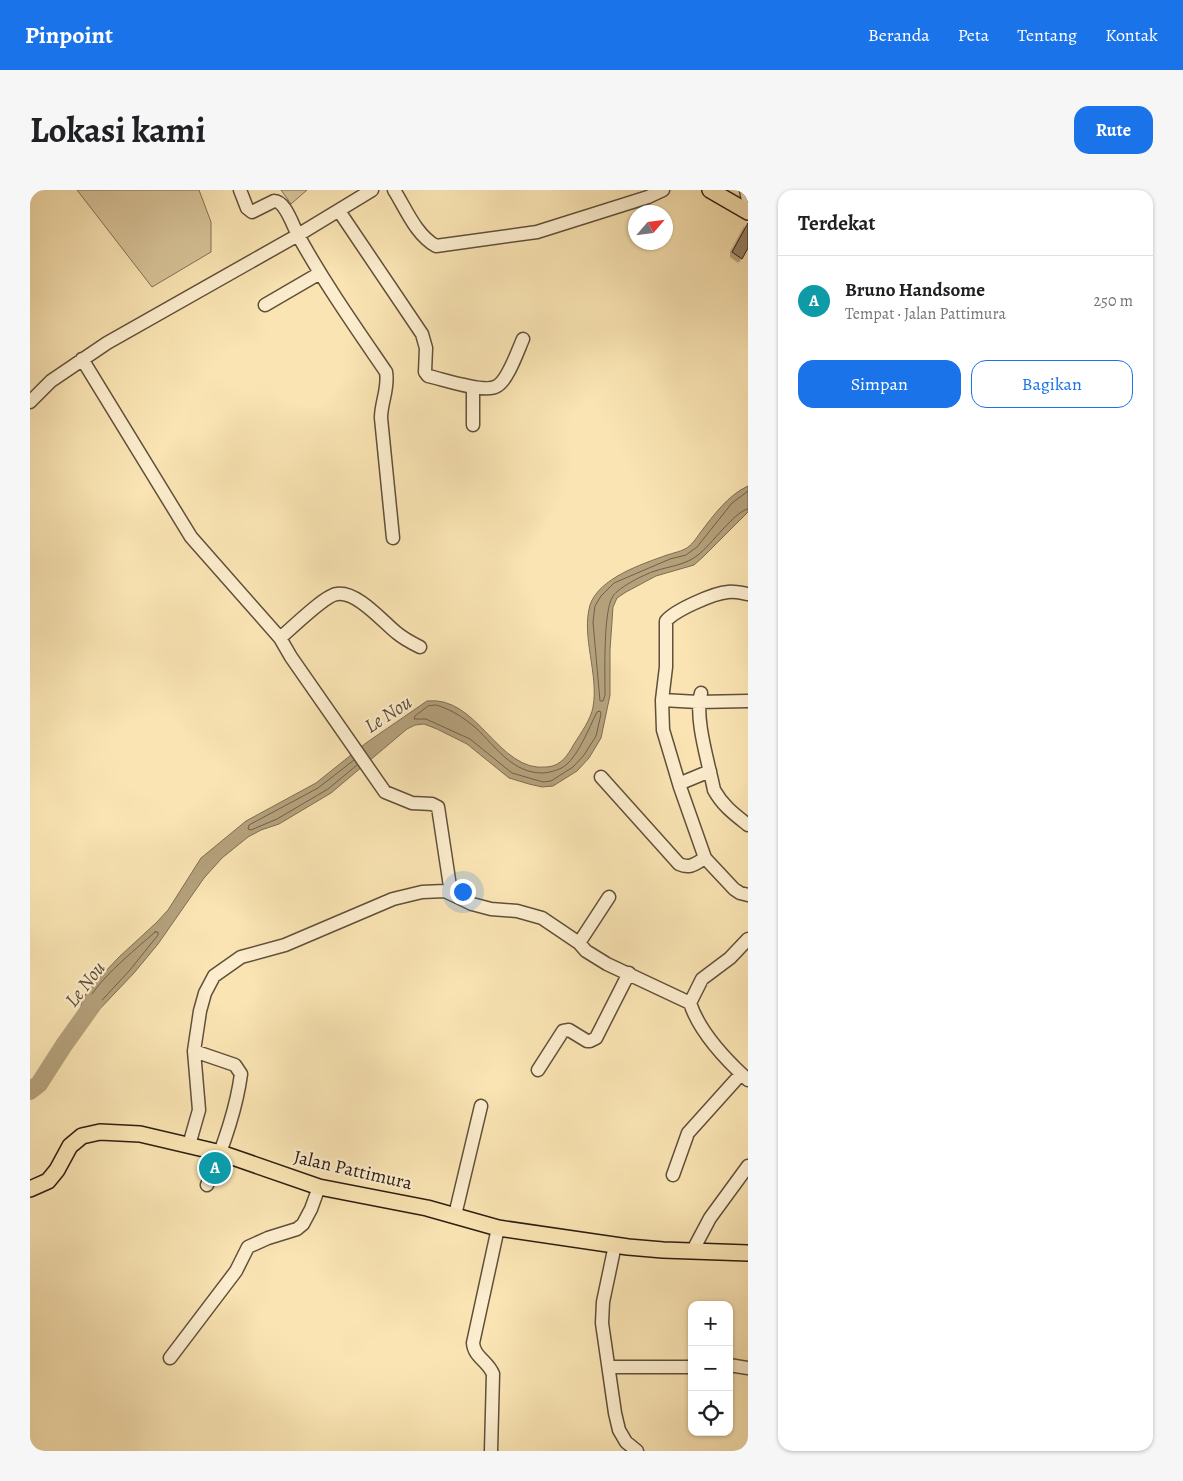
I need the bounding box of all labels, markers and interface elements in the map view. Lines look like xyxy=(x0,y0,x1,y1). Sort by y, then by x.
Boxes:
text: Pinpoint xyxy=(25,19,113,51)
text: Beranda xyxy=(868,23,930,47)
text: Peta xyxy=(958,23,989,47)
text: Tentang xyxy=(1017,23,1077,47)
text: Kontak xyxy=(1105,23,1158,47)
text: Lokasi kami xyxy=(30,106,206,154)
button: Rute xyxy=(1074,106,1153,154)
north arrow xyxy=(628,205,673,250)
text: Terdekat xyxy=(798,209,876,237)
text: Bruno Handsome xyxy=(845,277,985,303)
text: A xyxy=(809,290,819,312)
text: 250 m xyxy=(1094,290,1133,312)
text: Tempat · Jalan Pattimura xyxy=(845,303,1006,325)
button: Simpan xyxy=(798,360,961,408)
button: Bagikan xyxy=(971,360,1133,408)
water label: Le Nou xyxy=(359,689,417,739)
your location xyxy=(450,879,476,905)
water label: Le Nou xyxy=(58,955,112,1013)
street label: Jalan Pattimura xyxy=(291,1144,415,1196)
pin: A xyxy=(199,1149,231,1187)
map controls xyxy=(688,1301,733,1436)
button: + xyxy=(688,1301,733,1346)
button: − xyxy=(688,1346,733,1391)
button: locate xyxy=(688,1391,733,1436)

